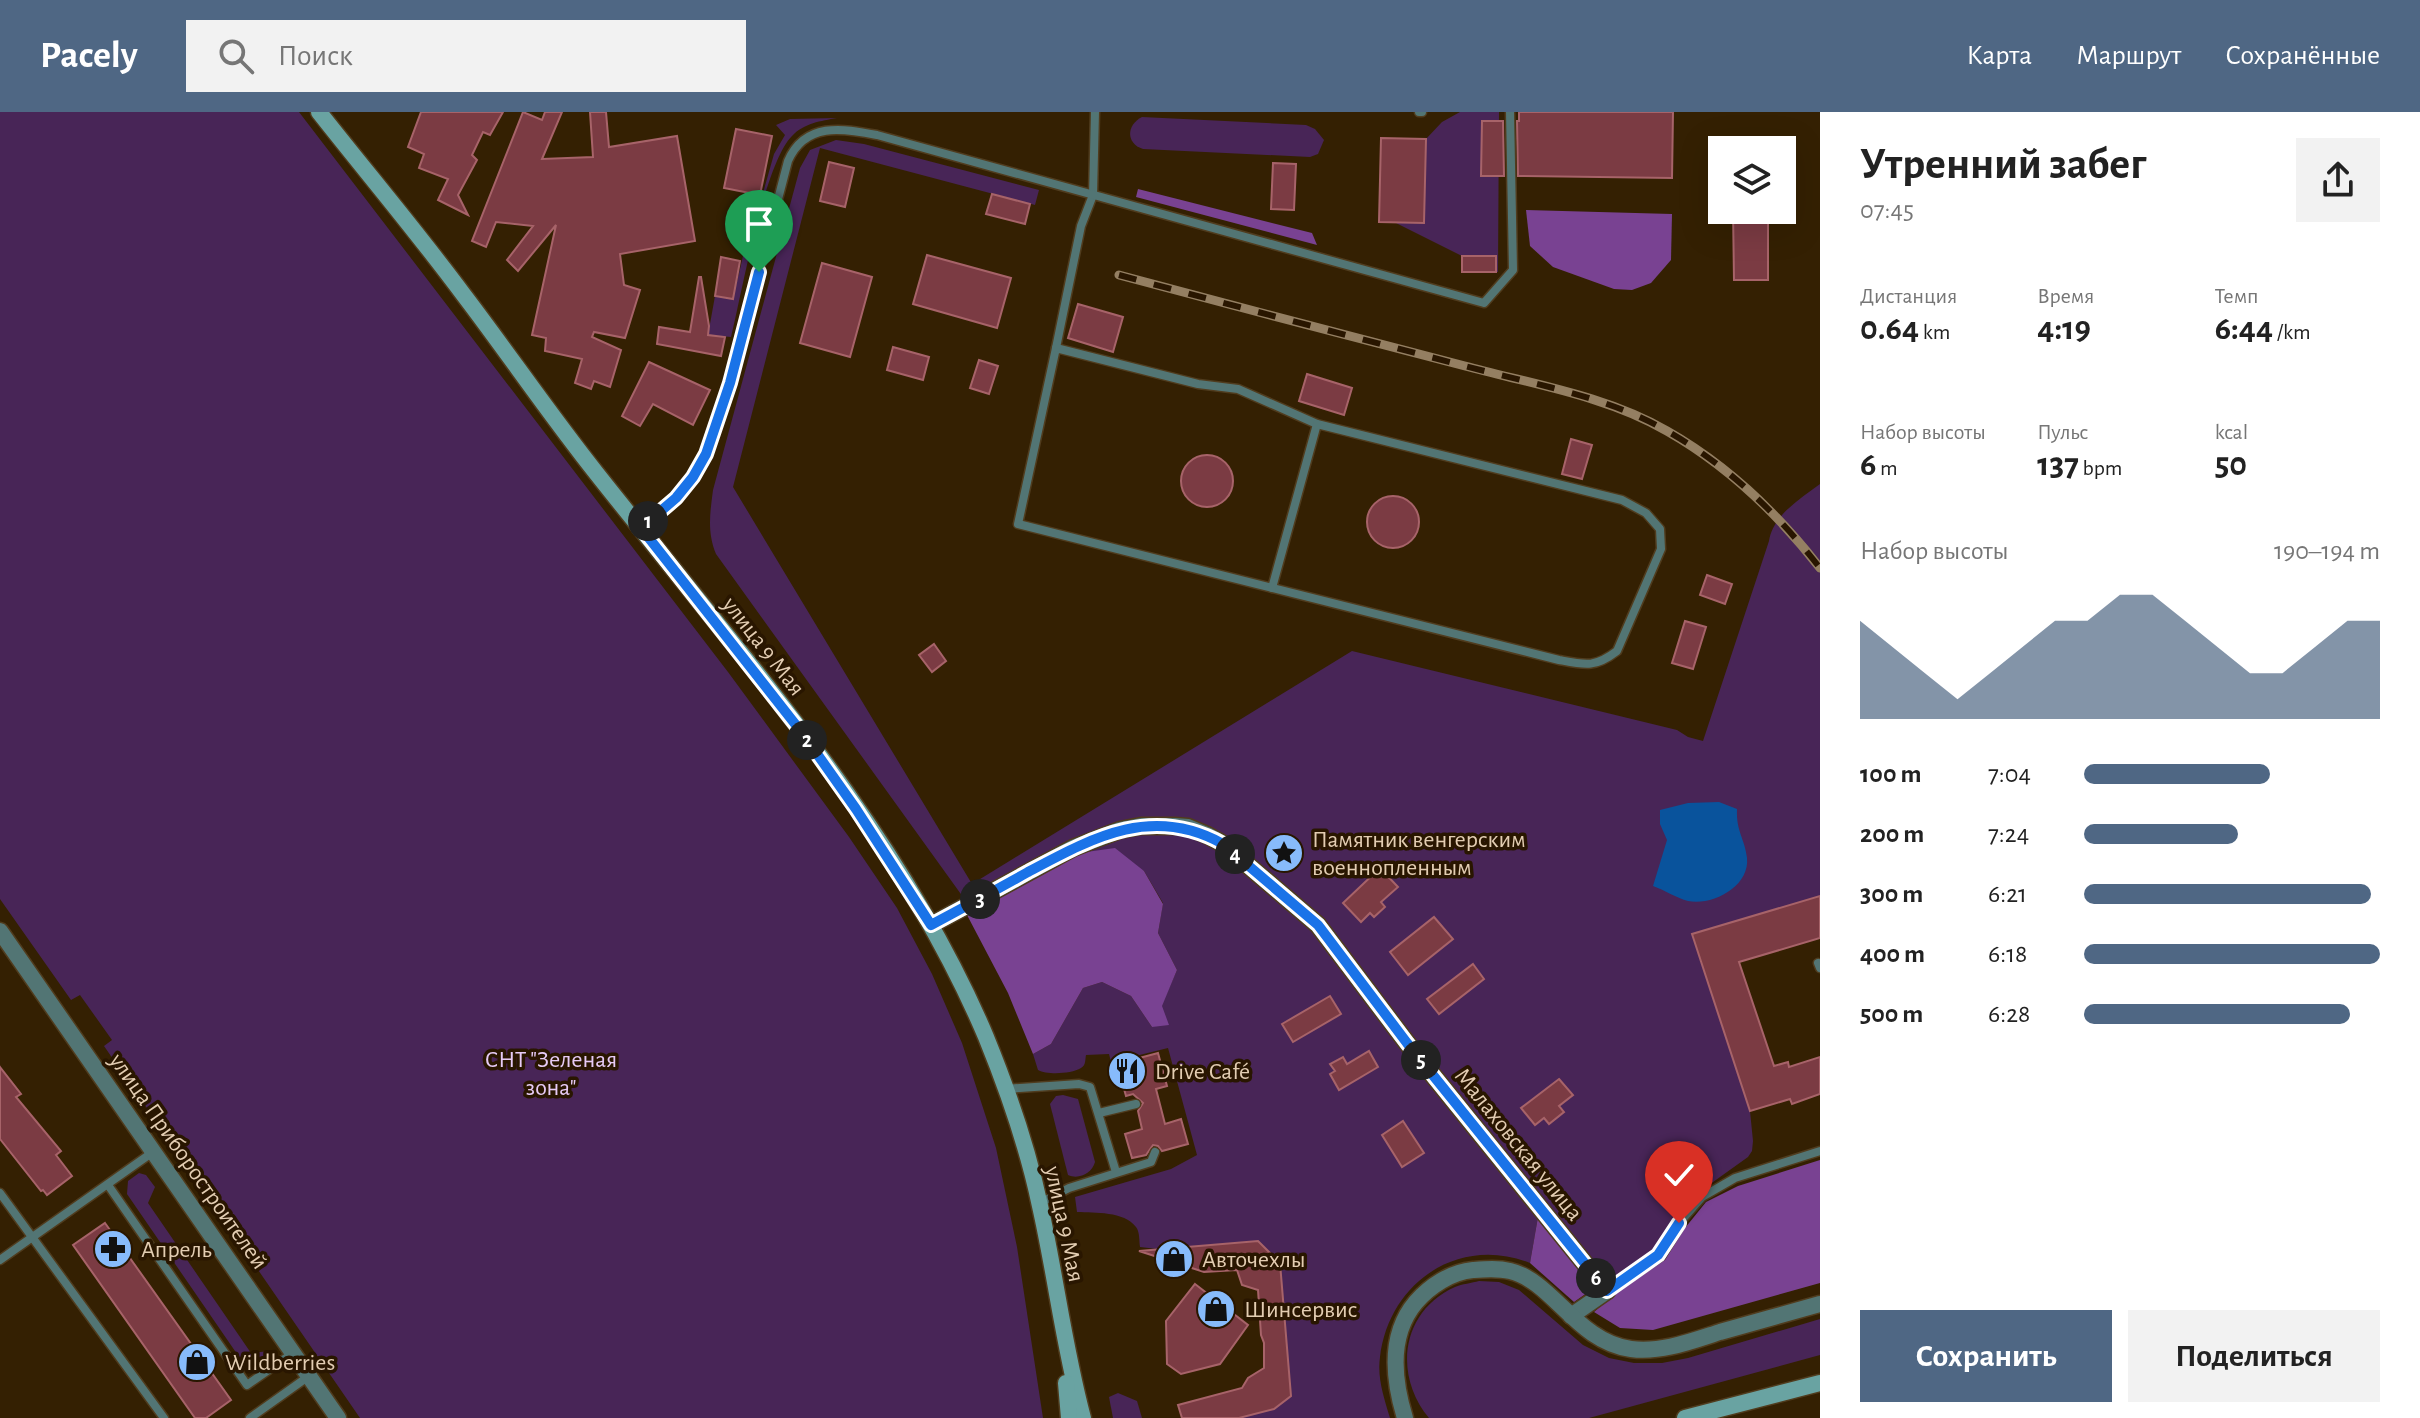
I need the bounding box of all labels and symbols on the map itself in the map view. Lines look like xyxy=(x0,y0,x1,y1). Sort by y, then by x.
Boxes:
pin xyxy=(725,190,793,272)
pin: 1 xyxy=(628,501,668,541)
street label: улица 9 Мая xyxy=(717,592,809,700)
pin: 2 xyxy=(787,720,827,760)
place label: Памятник венгерским военнопленным xyxy=(1312,828,1526,880)
place icon: Памятник венгерским военнопленным xyxy=(1263,832,1305,874)
pin: 4 xyxy=(1215,834,1255,874)
pin: 3 xyxy=(960,879,1000,919)
pin: 5 xyxy=(1401,1040,1441,1080)
street label: улица Приборостроителей xyxy=(104,1048,272,1274)
park label: СНТ "Зеленая зона" xyxy=(485,1048,617,1100)
restaurant icon: Drive Café xyxy=(1106,1050,1148,1092)
place label: Drive Café xyxy=(1155,1060,1250,1084)
street label: Малаховская улица xyxy=(1450,1064,1587,1225)
pin xyxy=(1645,1141,1713,1223)
street label: улица 9 Мая xyxy=(1040,1163,1088,1284)
pharmacy icon: Апрель xyxy=(92,1228,134,1270)
place label: Апрель xyxy=(141,1238,212,1262)
shop icon: Авточехлы xyxy=(1153,1238,1195,1280)
place label: Авточехлы xyxy=(1202,1248,1306,1272)
pin: 6 xyxy=(1576,1258,1616,1298)
shop icon: Шинсервис xyxy=(1195,1288,1237,1330)
place label: Шинсервис xyxy=(1244,1298,1357,1322)
shop icon: Wildberries xyxy=(176,1341,218,1383)
place label: Wildberries xyxy=(225,1351,335,1375)

